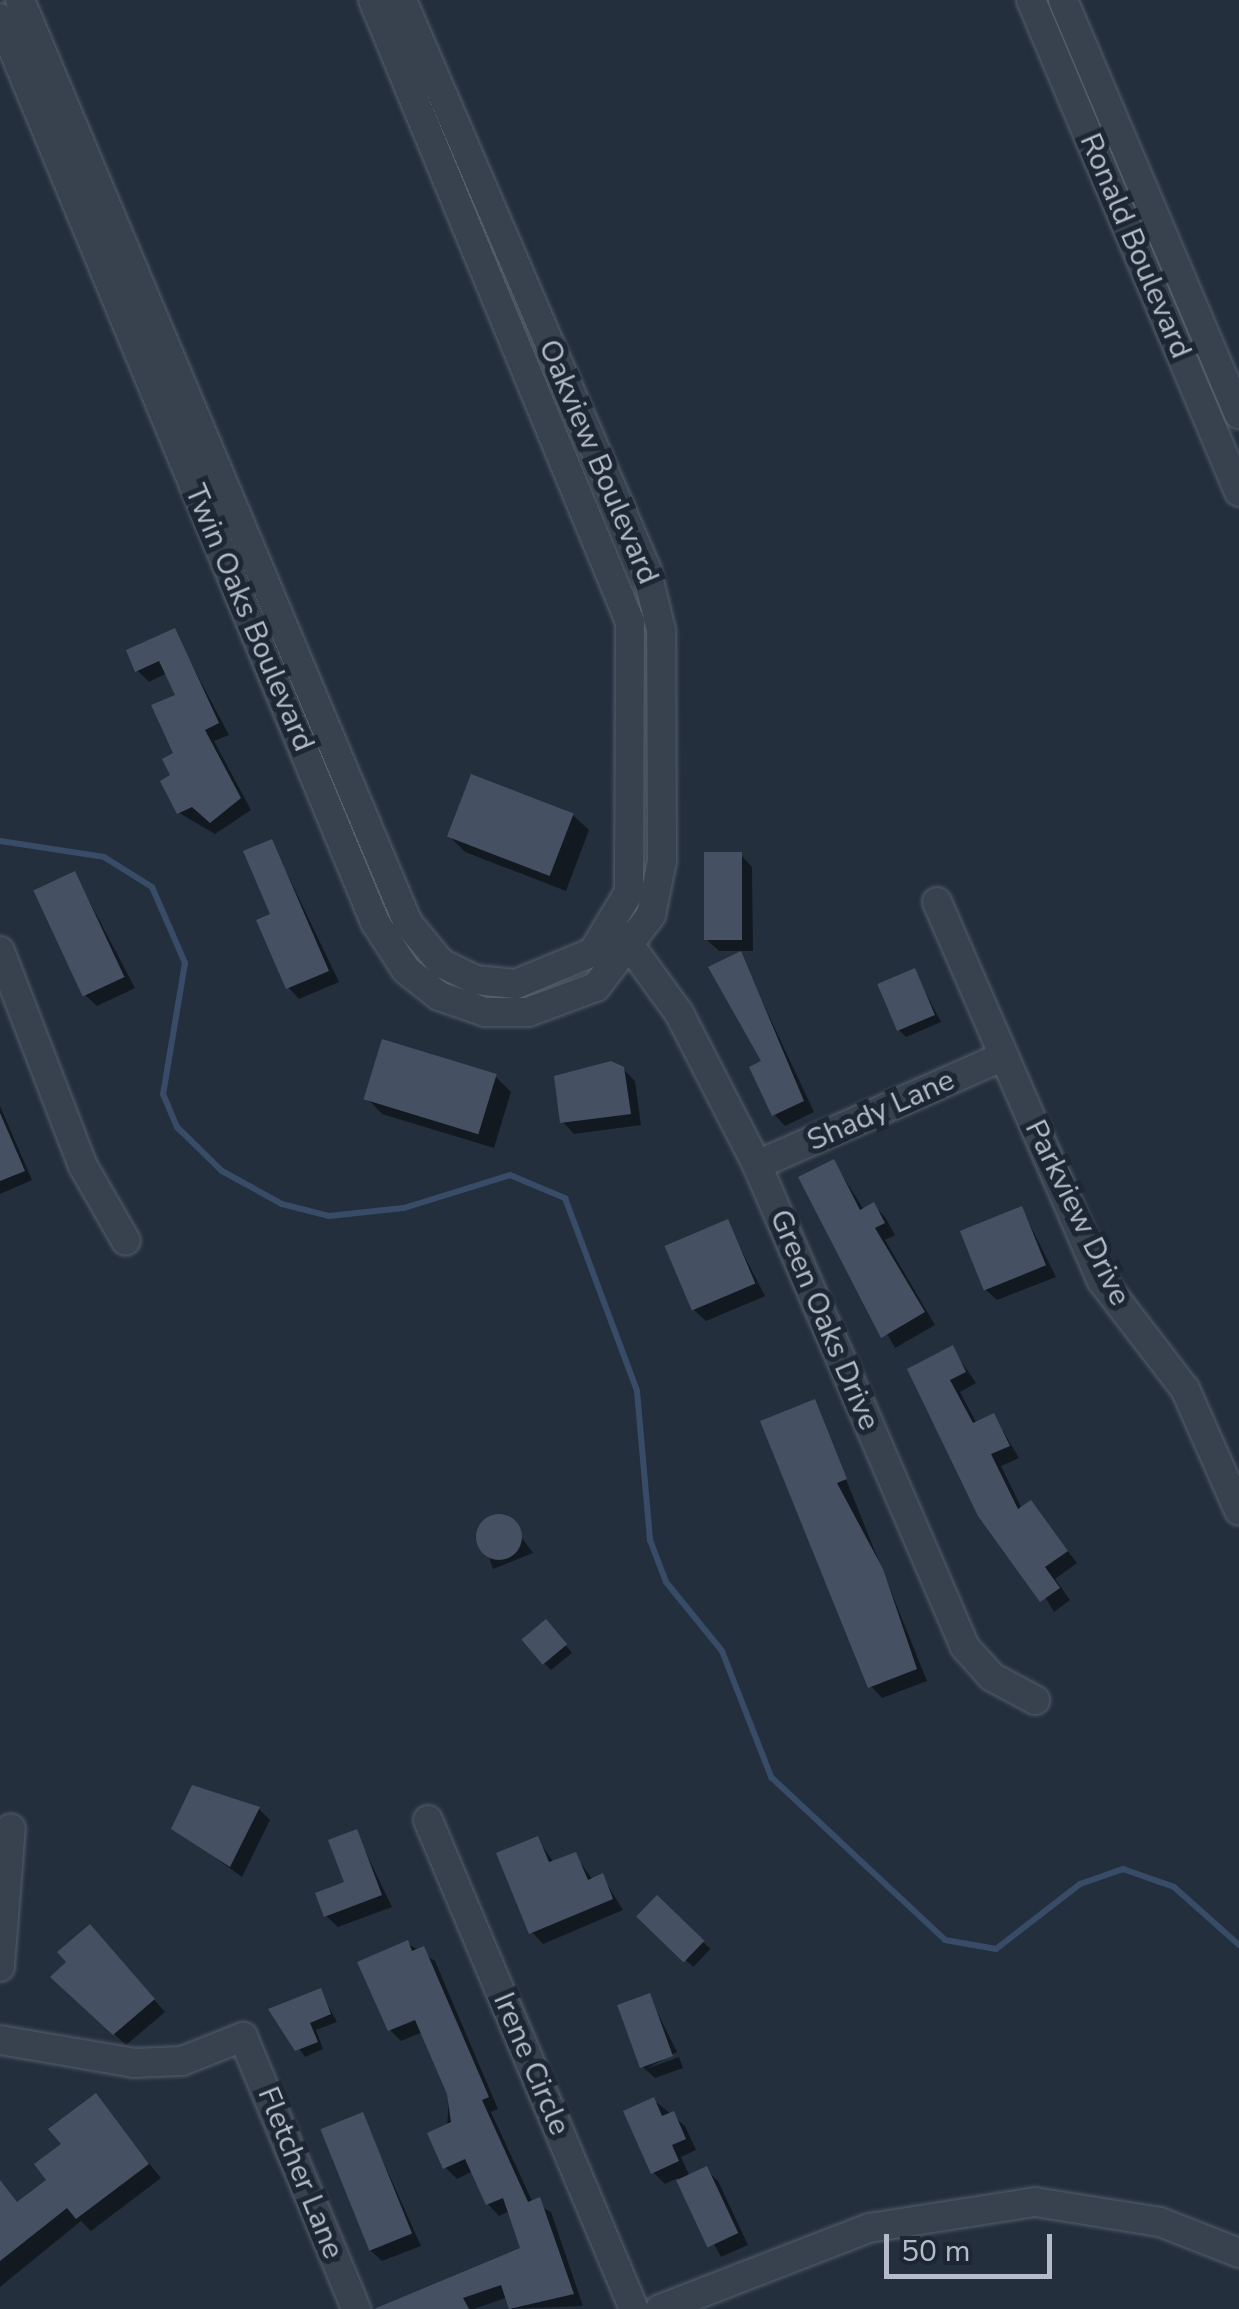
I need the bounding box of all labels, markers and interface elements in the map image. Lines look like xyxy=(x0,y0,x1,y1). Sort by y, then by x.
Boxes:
street label: Ronald Boulevard xyxy=(1071,128,1199,364)
street label: Oakview Boulevard xyxy=(530,334,666,590)
street label: Twin Oaks Boulevard xyxy=(177,479,321,757)
street label: Shady Lane xyxy=(802,1063,960,1159)
street label: Parkview Drive xyxy=(1017,1114,1137,1312)
street label: Green Oaks Drive xyxy=(761,1204,887,1436)
street label: Irene Circle xyxy=(485,1987,577,2141)
street label: Fletcher Lane xyxy=(249,2082,351,2264)
scale bar xyxy=(889,2214,1056,2276)
text: 50 m xyxy=(901,2231,970,2272)

